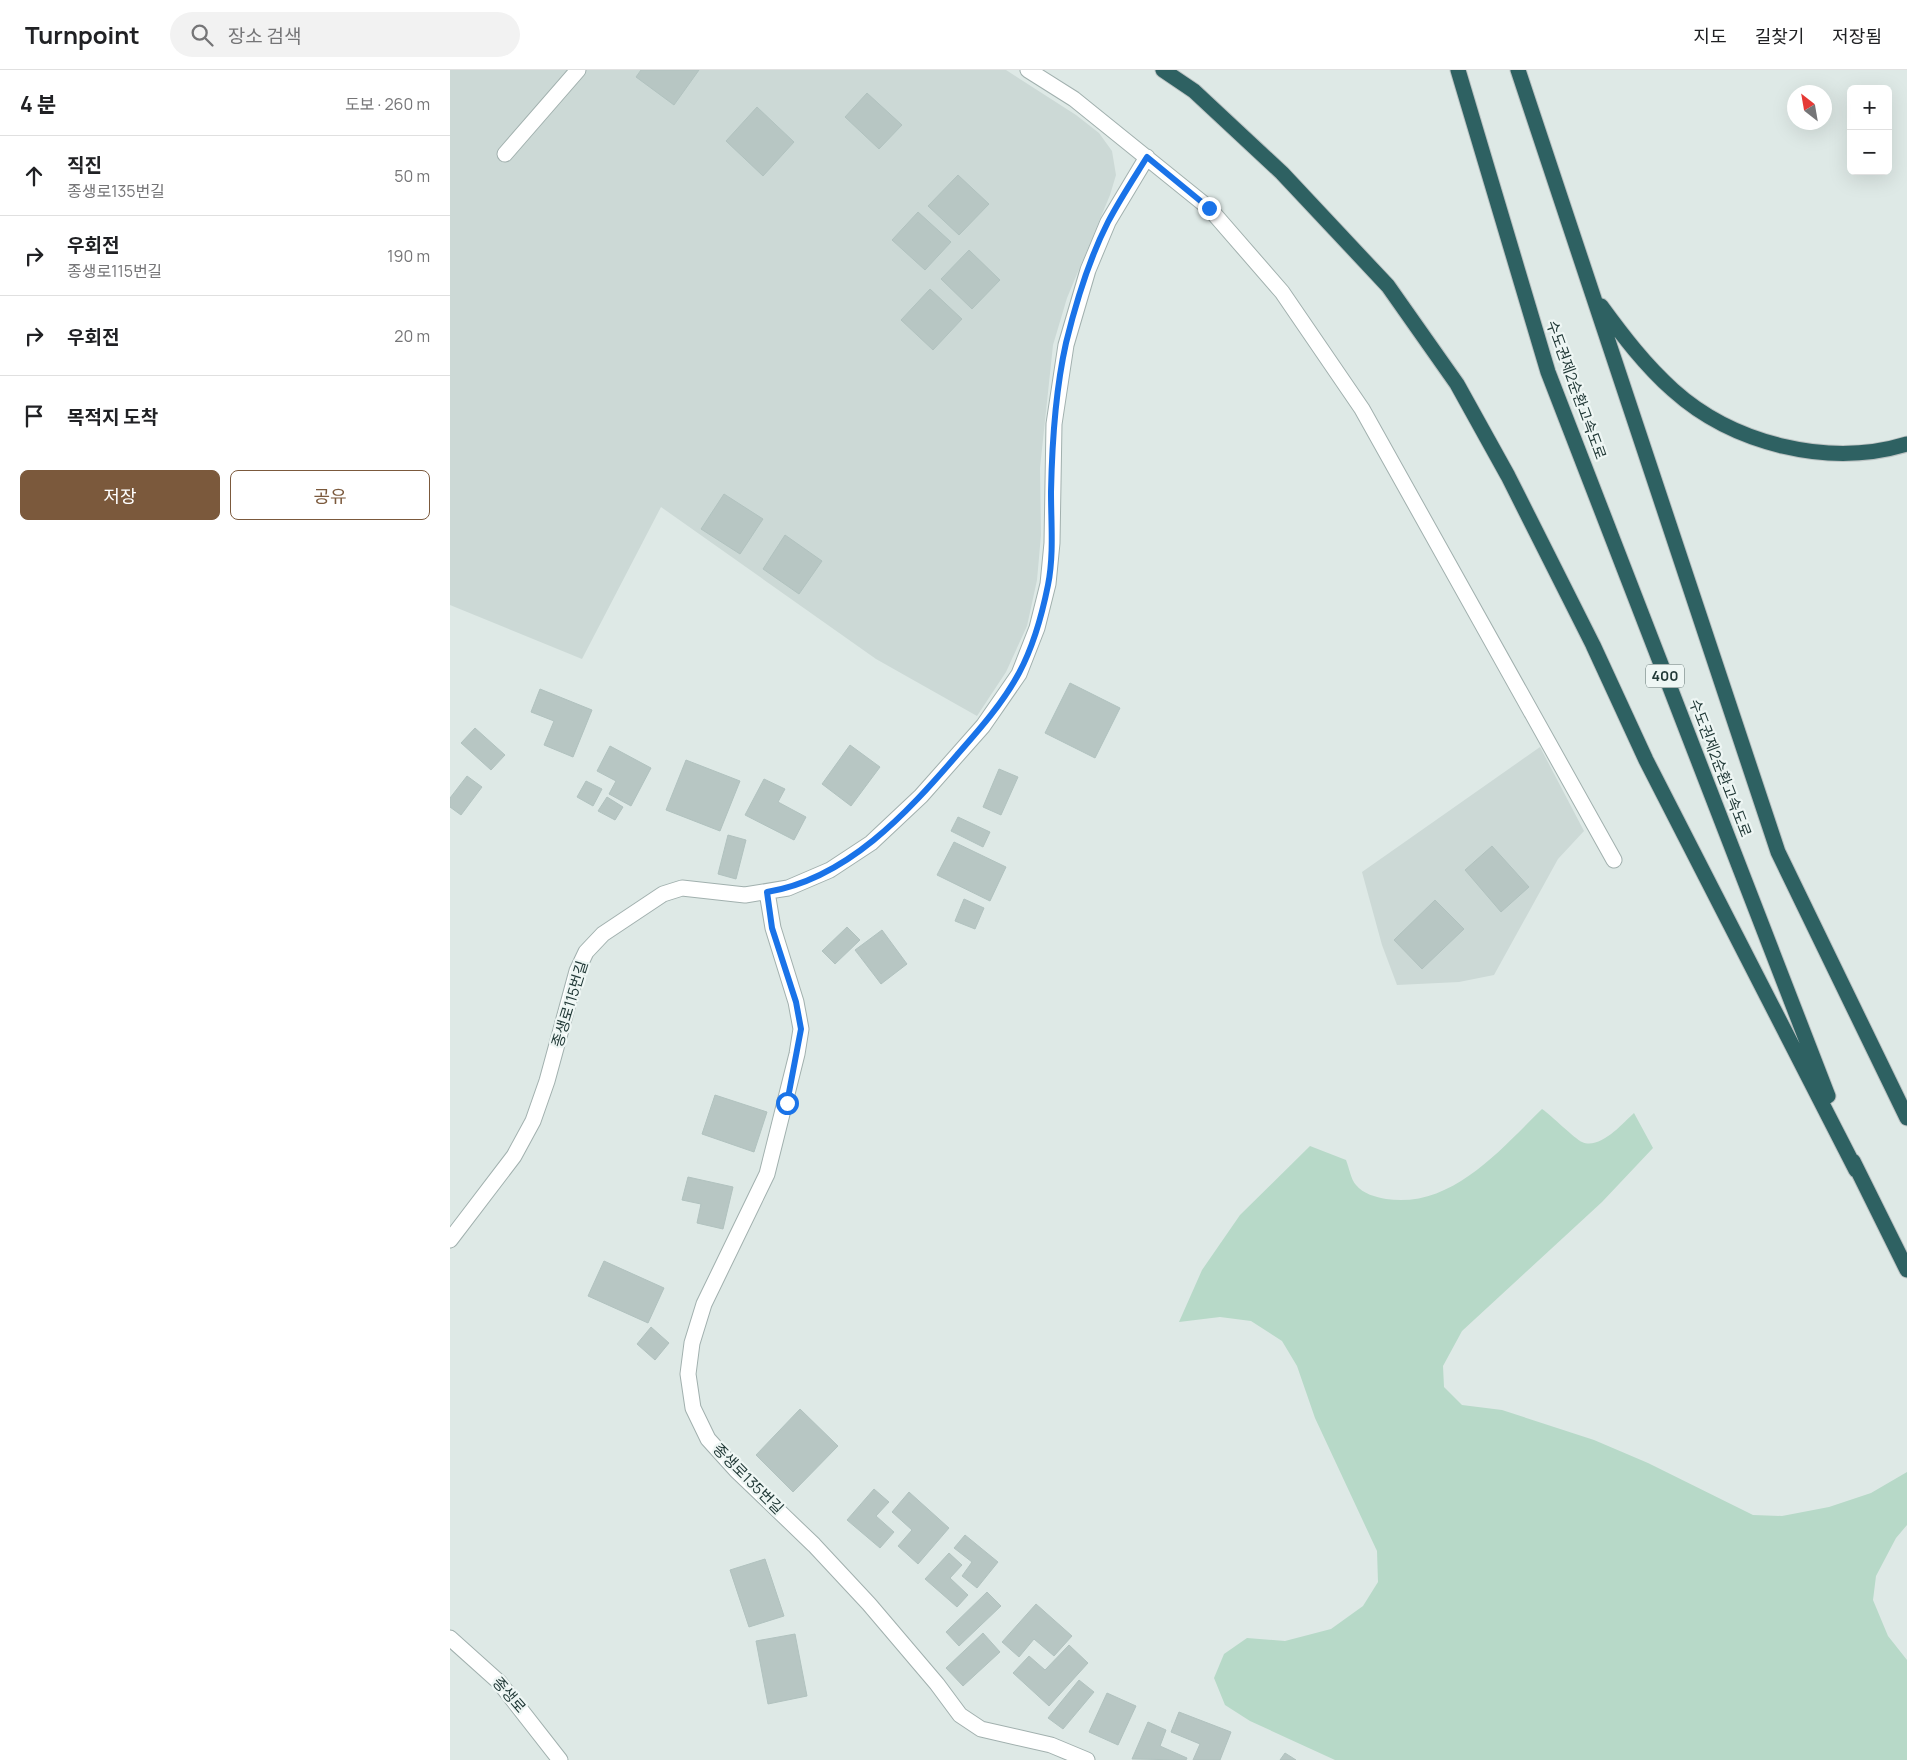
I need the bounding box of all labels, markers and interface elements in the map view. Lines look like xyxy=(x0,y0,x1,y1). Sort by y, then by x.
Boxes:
search box xyxy=(170,12,520,57)
text: Turnpoint xyxy=(25,18,140,51)
icon: search xyxy=(188,21,216,49)
text: 장소 검색 xyxy=(228,23,301,49)
text: 지도 xyxy=(1694,24,1727,48)
text: 길찾기 xyxy=(1755,24,1804,48)
text: 저장됨 xyxy=(1832,24,1882,48)
north arrow xyxy=(1787,85,1832,130)
map controls xyxy=(1847,85,1892,175)
button: + xyxy=(1847,85,1892,130)
text: 4 분 xyxy=(20,90,56,118)
text: 도보 · 260 m xyxy=(345,93,430,115)
button: − xyxy=(1847,130,1892,175)
text: 직진 xyxy=(67,152,102,178)
icon: ahead xyxy=(20,162,48,190)
text: 50 m xyxy=(394,165,430,187)
text: 종생로135번길 xyxy=(67,180,165,202)
route end xyxy=(1198,197,1221,220)
text: 우회전 xyxy=(67,232,119,258)
icon: right xyxy=(20,242,48,270)
text: 190 m xyxy=(387,245,430,267)
text: 종생로115번길 xyxy=(67,260,162,282)
street label: 수도권제2순환고속도로 xyxy=(1542,317,1611,462)
icon: right xyxy=(20,322,48,350)
text: 우회전 xyxy=(67,324,119,350)
text: 20 m xyxy=(394,325,430,347)
icon: arrive xyxy=(20,402,48,430)
text: 목적지 도착 xyxy=(67,404,158,430)
button: 저장 xyxy=(20,470,220,520)
button: 공유 xyxy=(230,470,430,520)
road number: 400 xyxy=(1646,664,1684,688)
street label: 수도권제2순환고속도로 xyxy=(1684,696,1757,840)
street label: 종생로115번길 xyxy=(546,958,593,1050)
route start xyxy=(776,1092,799,1115)
street label: 종생로135번길 xyxy=(708,1439,788,1519)
street label: 종생로 xyxy=(488,1672,531,1717)

